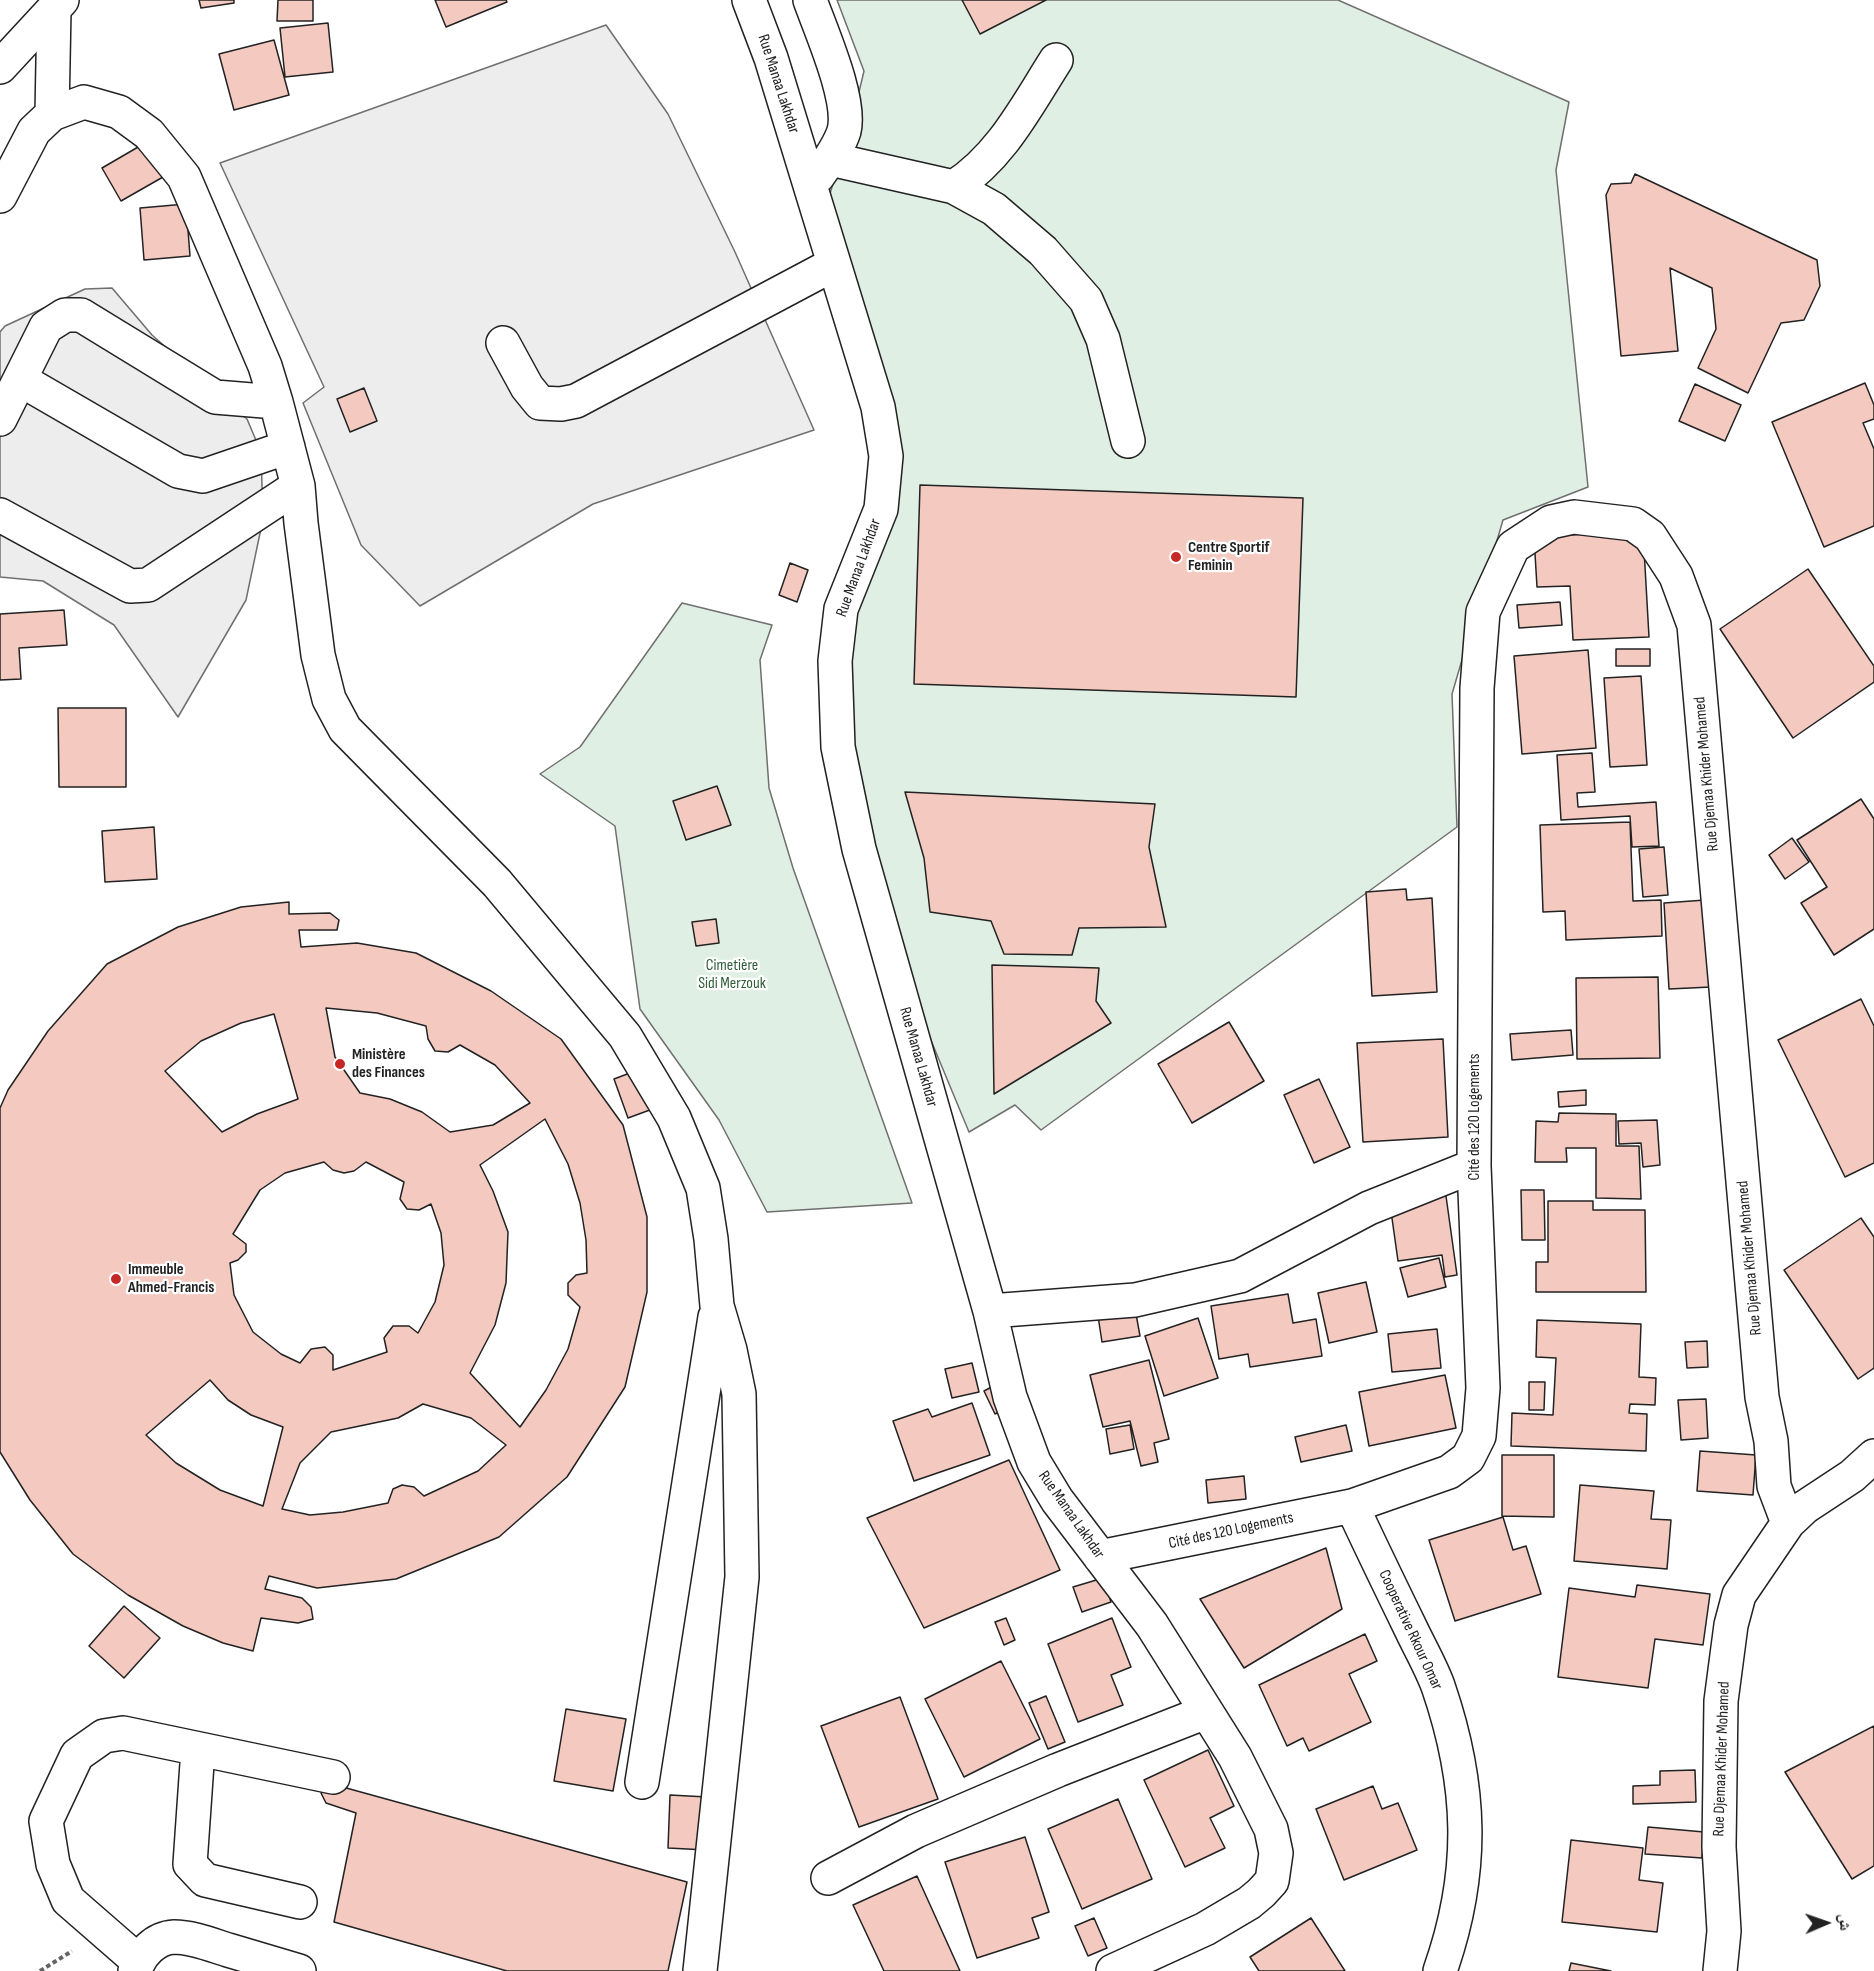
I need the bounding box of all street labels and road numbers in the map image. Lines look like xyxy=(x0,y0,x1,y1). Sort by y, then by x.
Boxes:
street label: Rue Manaa Lakhdar xyxy=(753,32,803,136)
street label: Rue Manaa Lakhdar xyxy=(832,516,886,620)
street label: Rue Djemaa Khider Mohamed xyxy=(1691,696,1723,852)
street label: Rue Manaa Lakhdar xyxy=(895,1005,941,1109)
street label: Cité des 120 Logements xyxy=(1465,1053,1485,1181)
street label: Rue Djemaa Khider Mohamed xyxy=(1734,1180,1766,1336)
street label: Rue Manaa Lakhdar xyxy=(1034,1467,1108,1563)
street label: Cité des 120 Logements xyxy=(1167,1508,1295,1554)
street label: Cooperative Rkour Omar xyxy=(1374,1567,1446,1693)
street label: Rue Djemaa Khider Mohamed xyxy=(1710,1681,1734,1837)

